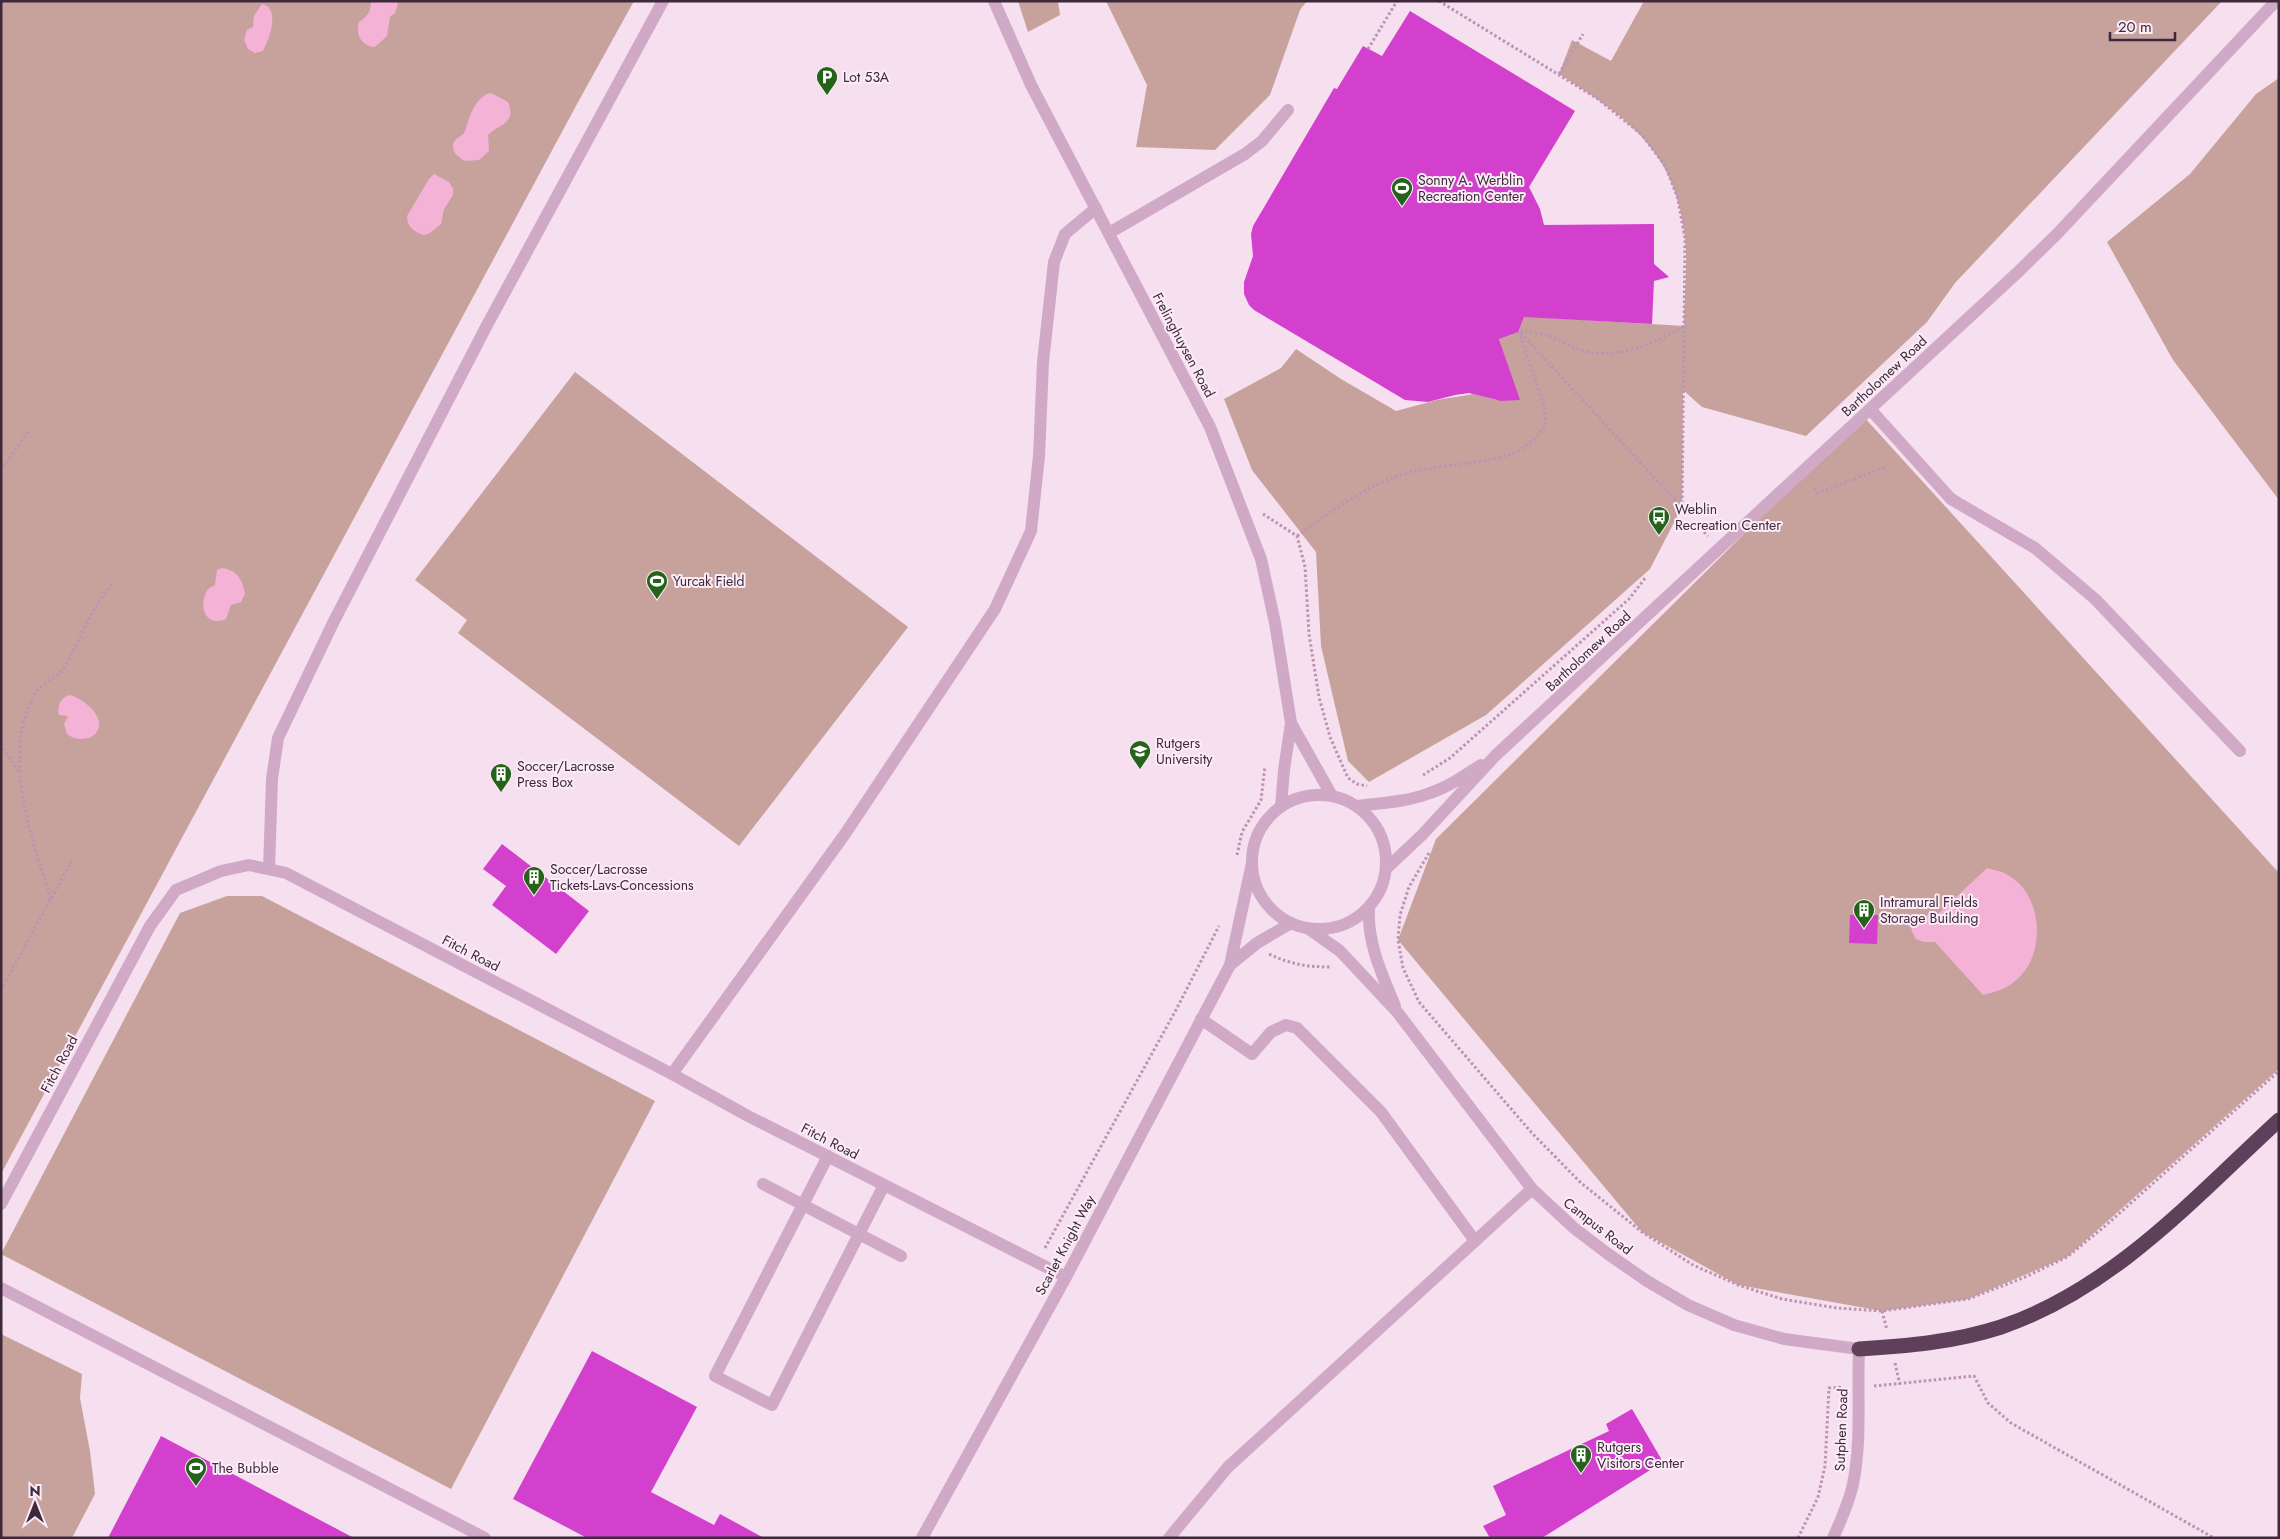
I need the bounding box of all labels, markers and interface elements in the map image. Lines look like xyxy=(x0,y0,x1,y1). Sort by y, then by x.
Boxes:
scale bar xyxy=(2110,10,2175,42)
text: 20 m xyxy=(2118,16,2152,38)
parking icon: Lot 53A xyxy=(815,65,839,96)
place label: Lot 53A xyxy=(843,67,890,87)
place label: Sonny A. Werblin Recreation Center xyxy=(1418,170,1524,206)
sports icon: Sonny A. Werblin Recreation Center xyxy=(1390,176,1414,207)
street label: Frelinghuysen Road xyxy=(1148,289,1220,401)
street label: Bartholomew Road xyxy=(1837,331,1931,421)
place label: Weblin Recreation Center xyxy=(1675,499,1781,535)
bus stop icon: Weblin Recreation Center xyxy=(1647,505,1671,536)
sports icon: Yurcak Field xyxy=(645,569,669,600)
place label: Yurcak Field xyxy=(673,571,745,591)
street label: Bartholomew Road xyxy=(1541,606,1635,696)
place label: Rutgers University xyxy=(1156,733,1213,769)
school or university icon: Rutgers University xyxy=(1128,739,1152,770)
place label: Soccer/Lacrosse Press Box xyxy=(517,756,615,792)
building icon: Soccer/Lacrosse Press Box xyxy=(489,762,513,793)
place label: Soccer/Lacrosse Tickets-Lavs-Concessions xyxy=(550,859,694,895)
building icon: Soccer/Lacrosse Tickets-Lavs-Concessions xyxy=(522,865,546,896)
place label: Intramural Fields Storage Building xyxy=(1880,892,1979,928)
building icon: Intramural Fields Storage Building xyxy=(1852,898,1876,929)
street label: Fitch Road xyxy=(439,930,503,976)
street label: Fitch Road xyxy=(36,1032,82,1096)
street label: Fitch Road xyxy=(798,1118,862,1164)
street label: Scarlet Knight Way xyxy=(1030,1191,1100,1299)
street label: Campus Road xyxy=(1559,1193,1637,1259)
street label: Sutphen Road xyxy=(1830,1388,1852,1472)
place label: Rutgers Visitors Center xyxy=(1597,1437,1685,1473)
building icon: Rutgers Visitors Center xyxy=(1569,1443,1593,1474)
sports icon: The Bubble xyxy=(184,1456,208,1487)
place label: The Bubble xyxy=(212,1458,279,1478)
north arrow xyxy=(10,1479,60,1529)
text: N xyxy=(29,1481,41,1501)

